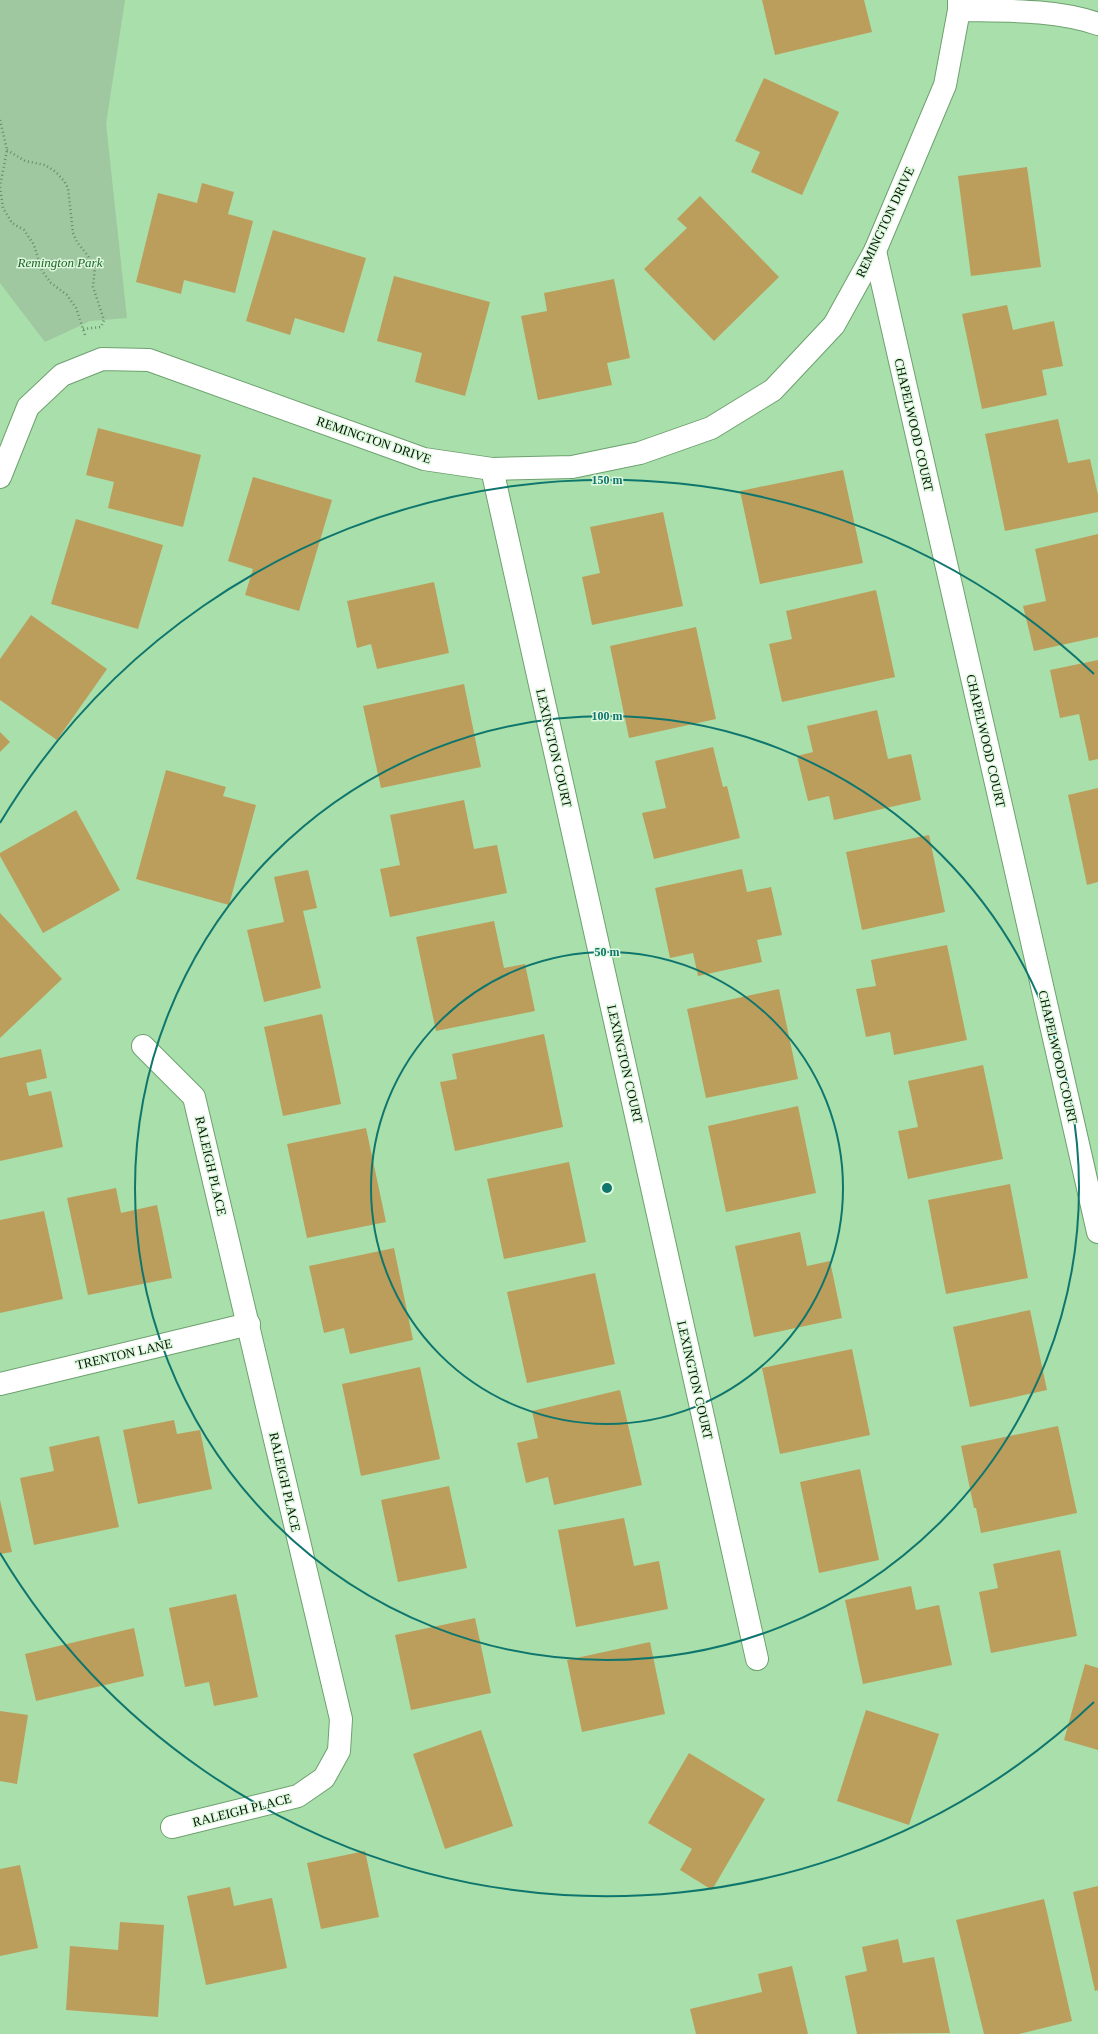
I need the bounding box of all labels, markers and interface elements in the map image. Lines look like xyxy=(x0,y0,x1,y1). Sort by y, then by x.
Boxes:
street label: REMINGTON DRIVE xyxy=(853,164,917,280)
park label: Remington Park xyxy=(17,255,103,270)
street label: CHAPELWOOD COURT xyxy=(891,357,937,493)
street label: REMINGTON DRIVE xyxy=(314,413,434,467)
text: 150 m xyxy=(592,473,623,487)
street label: CHAPELWOOD COURT xyxy=(963,673,1009,809)
street label: LEXINGTON COURT xyxy=(533,687,575,809)
text: 100 m xyxy=(592,709,623,723)
text: 50 m xyxy=(595,945,620,959)
street label: CHAPELWOOD COURT xyxy=(1035,989,1081,1125)
street label: LEXINGTON COURT xyxy=(604,1003,646,1125)
street label: RALEIGH PLACE xyxy=(192,1115,230,1217)
centre of rings xyxy=(600,1181,614,1195)
street label: LEXINGTON COURT xyxy=(674,1319,716,1441)
street label: TRENTON LANE xyxy=(74,1336,174,1372)
street label: RALEIGH PLACE xyxy=(266,1431,304,1533)
street label: RALEIGH PLACE xyxy=(191,1790,293,1830)

